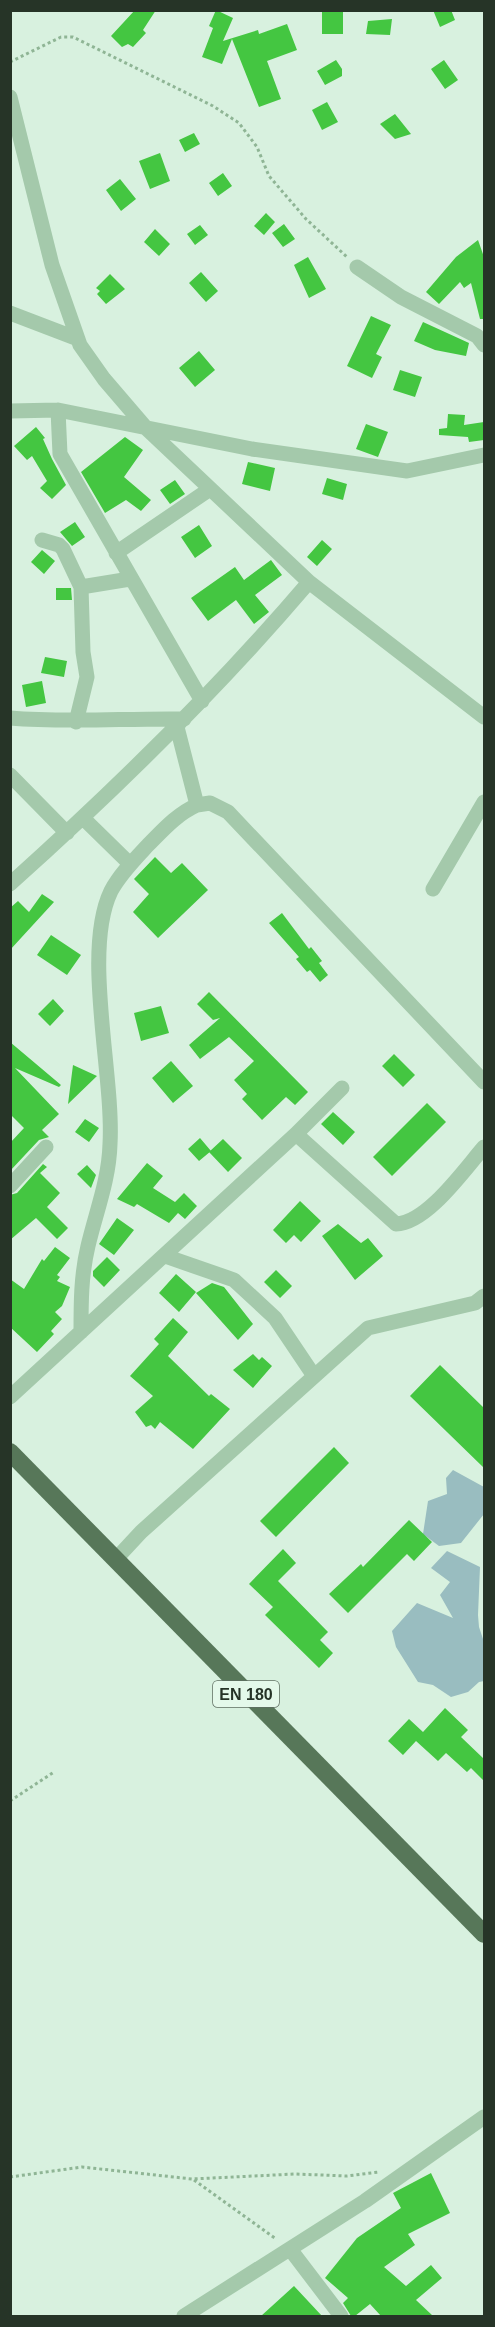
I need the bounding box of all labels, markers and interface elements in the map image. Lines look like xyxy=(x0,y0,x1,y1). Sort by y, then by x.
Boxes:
road number: EN 180 xyxy=(213,1681,279,1707)

